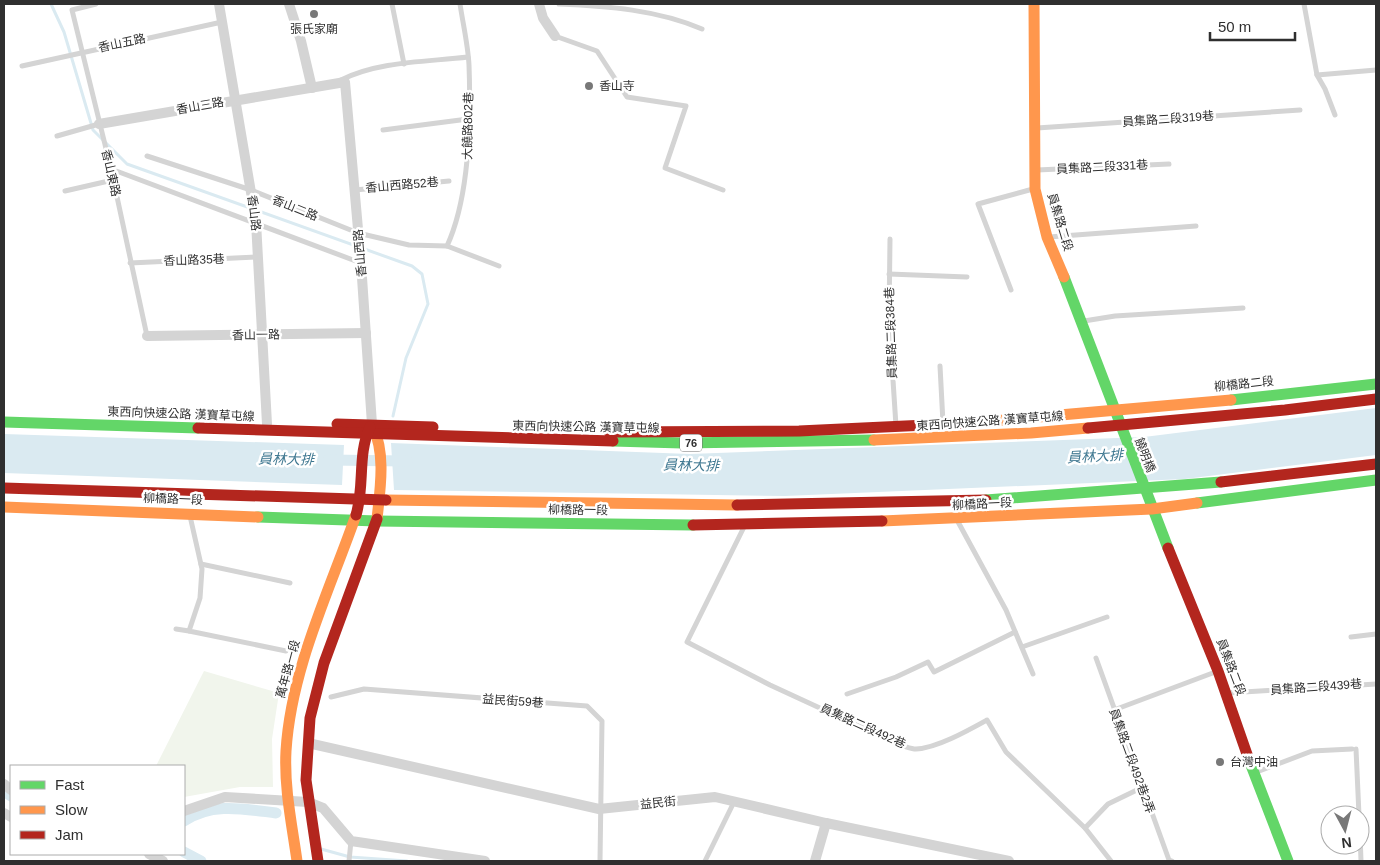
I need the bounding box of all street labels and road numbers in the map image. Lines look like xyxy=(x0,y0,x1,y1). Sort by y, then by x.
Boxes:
street label: 香山五路 xyxy=(97,31,147,55)
street label: 大饒路802巷 xyxy=(460,92,476,160)
street label: 香山三路 xyxy=(175,95,225,117)
street label: 員集路二段319巷 xyxy=(1122,109,1214,129)
street label: 香山東路 xyxy=(99,148,123,198)
street label: 員集路二段331巷 xyxy=(1056,158,1148,176)
street label: 香山西路52巷 xyxy=(365,175,439,195)
street label: 員集路二段 xyxy=(1045,191,1075,253)
street label: 香山二路 xyxy=(270,193,320,223)
street label: 香山路 xyxy=(245,194,263,232)
street label: 香山西路 xyxy=(351,228,369,278)
street label: 香山路35巷 xyxy=(163,252,225,268)
street label: 員集路二段384巷 xyxy=(882,287,900,379)
street label: 香山一路 xyxy=(232,328,280,342)
street label: 柳橋路二段 xyxy=(1213,374,1275,394)
street label: 東西向快速公路 漢寶草屯線 xyxy=(107,404,255,424)
street label: 東西向快速公路 漢寶草屯線 xyxy=(916,409,1064,433)
street label: 東西向快速公路 漢寶草屯線 xyxy=(512,419,660,435)
road number: 76 xyxy=(680,434,702,452)
street label: 饒明橋 xyxy=(1132,436,1158,474)
street label: 柳橋路一段 xyxy=(143,491,203,507)
street label: 柳橋路一段 xyxy=(952,495,1012,513)
street label: 柳橋路一段 xyxy=(548,502,608,518)
street label: 員集路二段 xyxy=(1214,636,1248,698)
street label: 萬年路一段 xyxy=(273,638,303,700)
street label: 員集路二段439巷 xyxy=(1270,677,1362,697)
street label: 益民街59巷 xyxy=(482,692,544,710)
street label: 員集路二段492巷 xyxy=(818,701,908,751)
street label: 員集路二段492巷2弄 xyxy=(1106,707,1158,815)
street label: 益民街 xyxy=(639,794,677,812)

